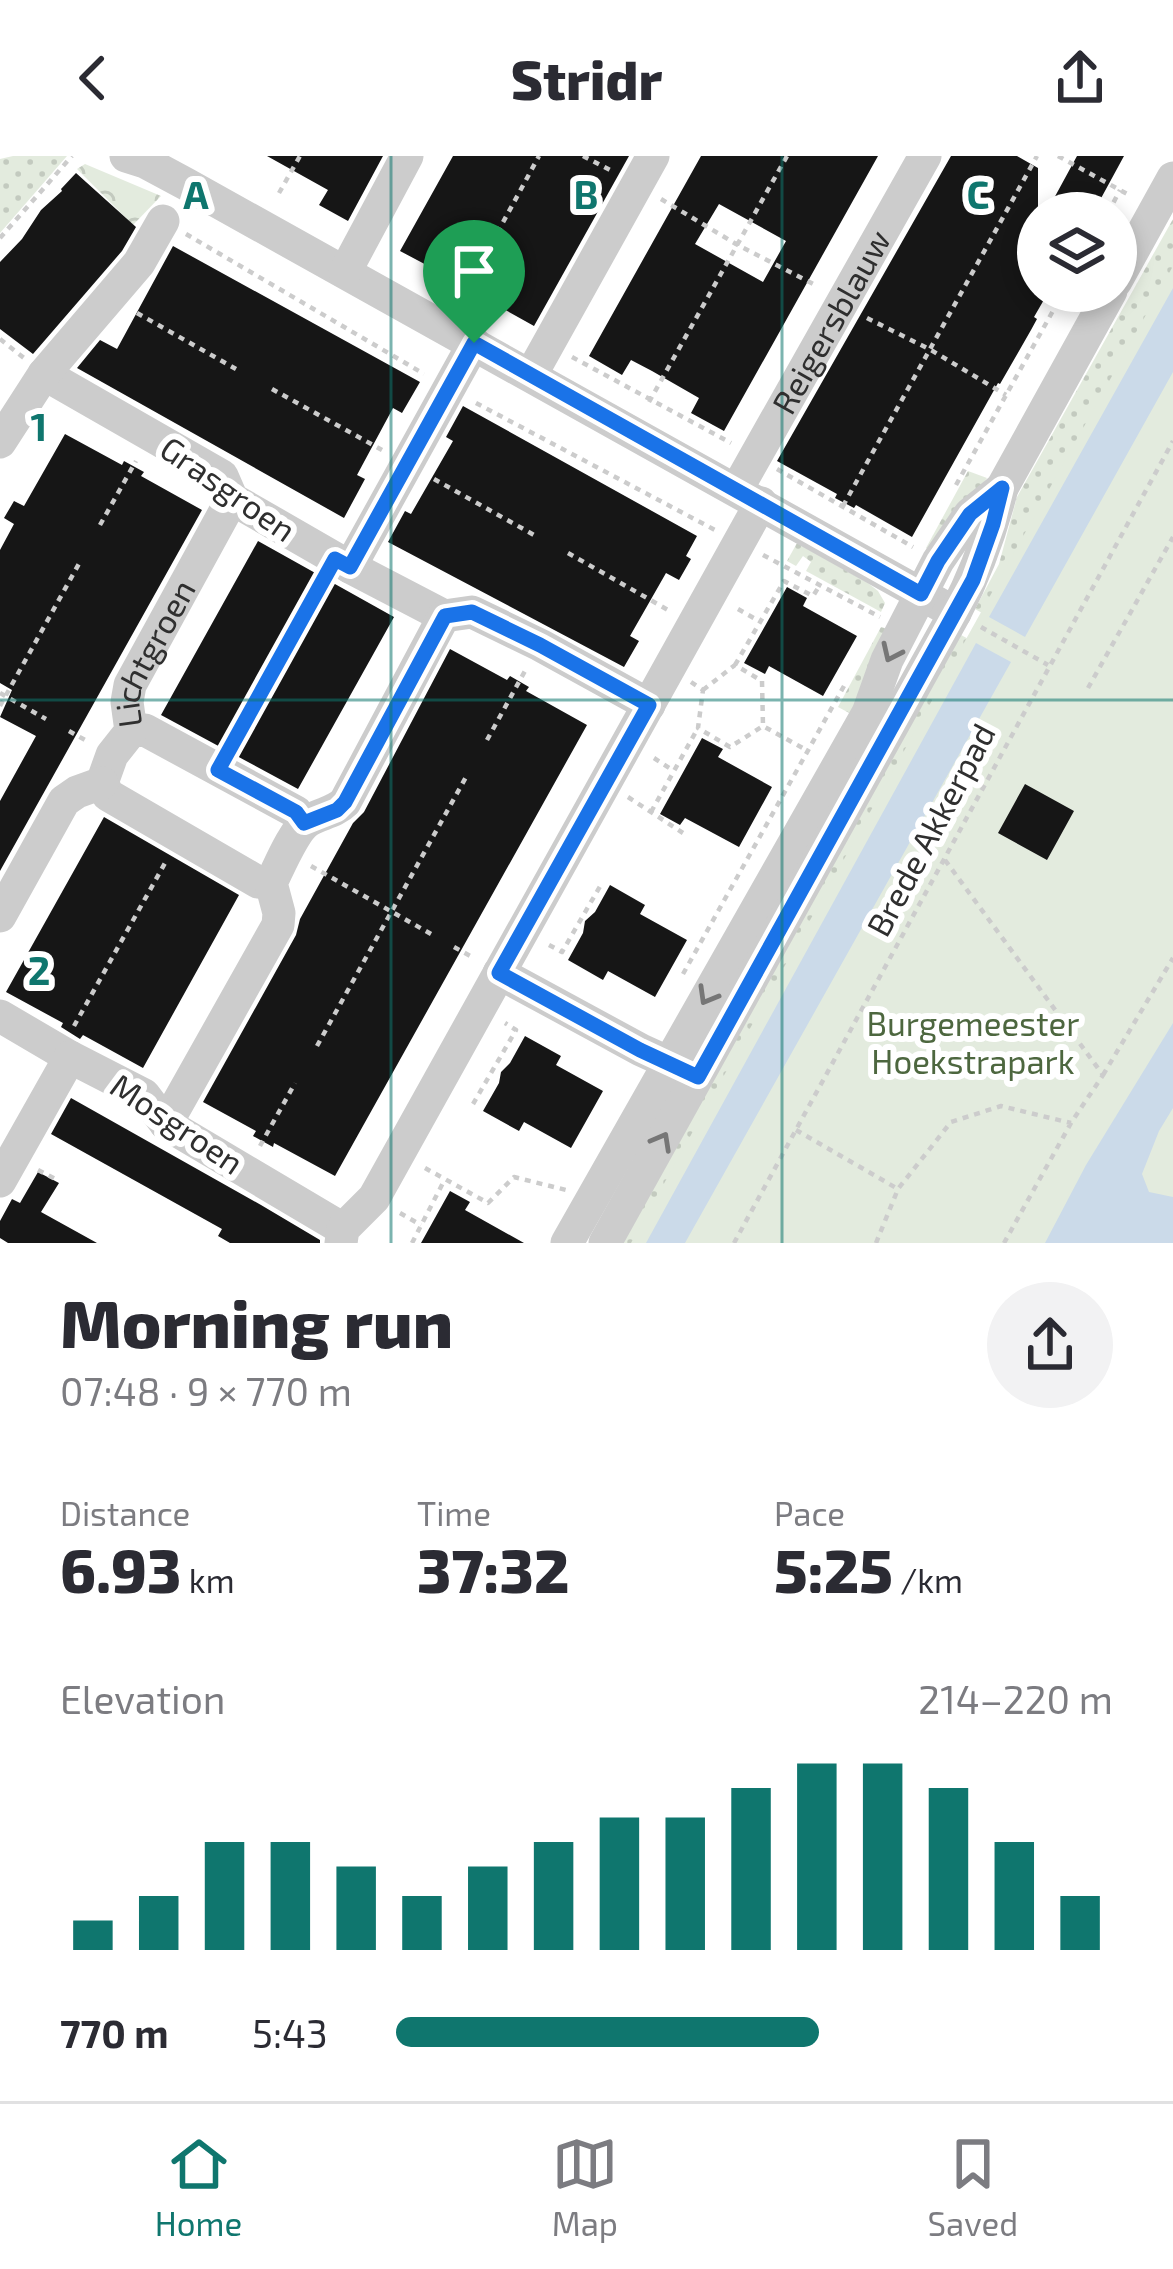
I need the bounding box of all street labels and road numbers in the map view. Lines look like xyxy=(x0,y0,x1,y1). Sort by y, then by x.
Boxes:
street label: Reigersblauw xyxy=(763,222,898,420)
street label: Grasgroen xyxy=(153,427,304,549)
street label: Lichtgroen xyxy=(106,572,203,730)
street label: Brede Akkerpad xyxy=(857,716,1003,943)
street label: Mosgroen xyxy=(104,1064,251,1182)

